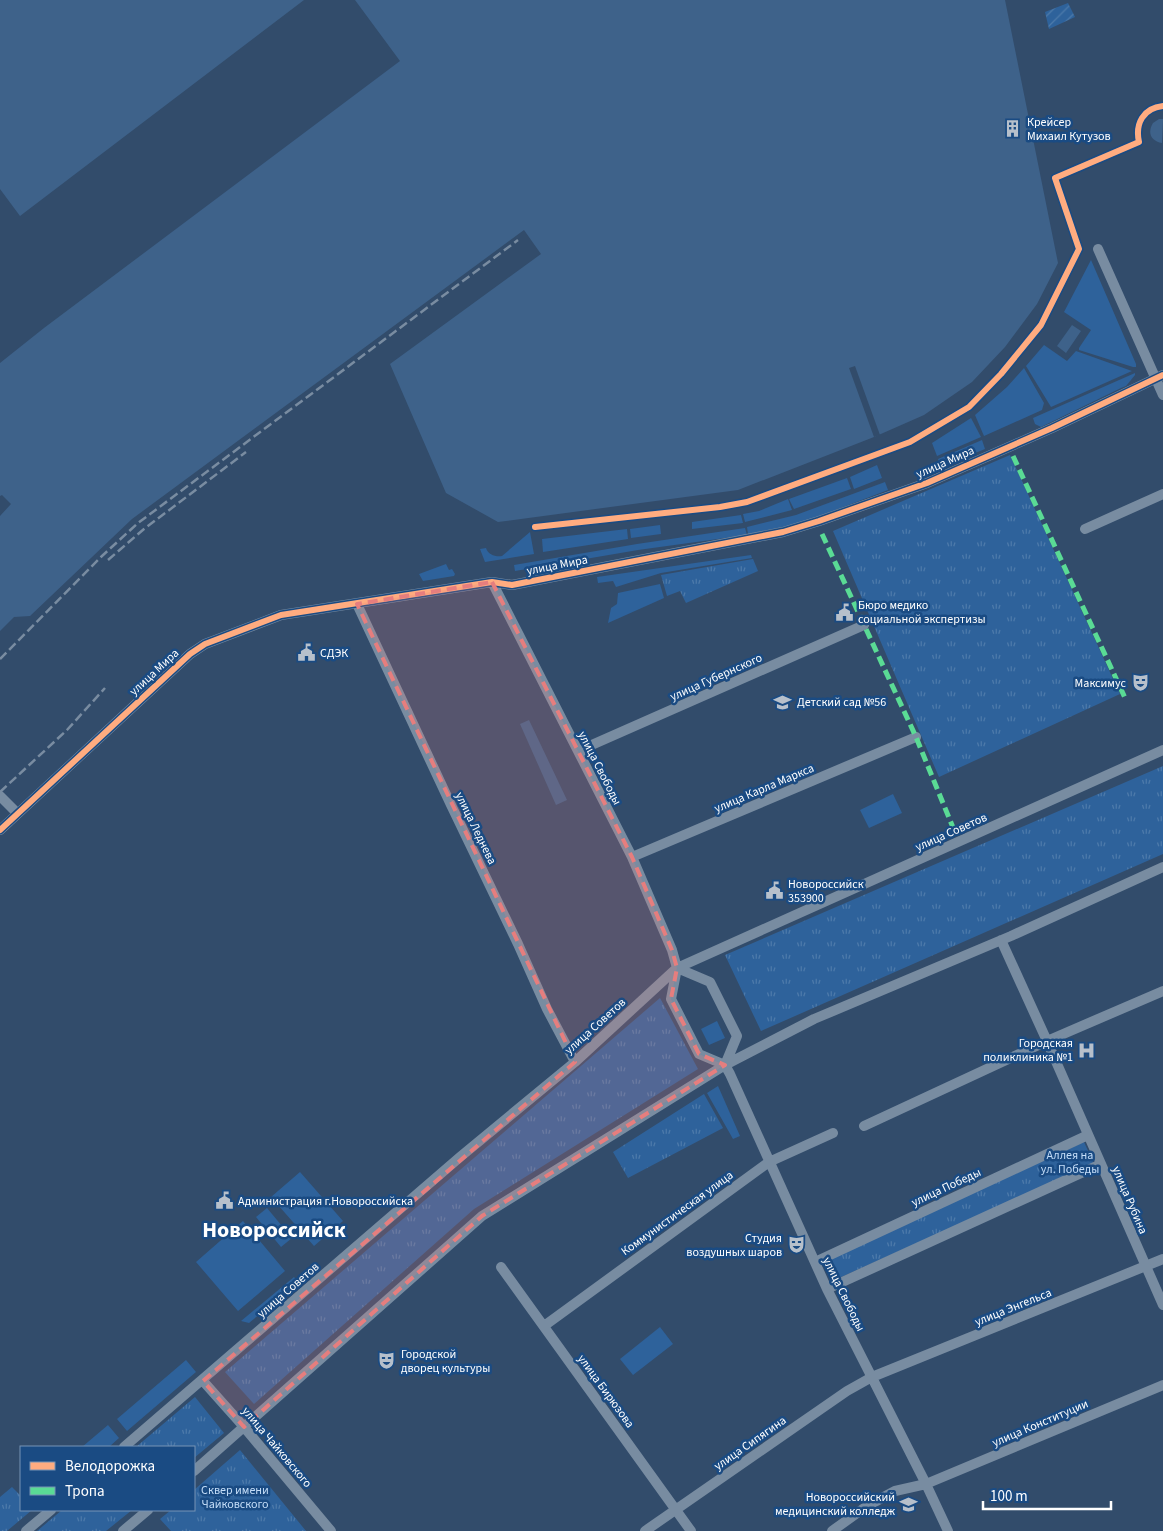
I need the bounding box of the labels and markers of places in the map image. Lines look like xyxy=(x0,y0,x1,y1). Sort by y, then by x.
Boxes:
place label: Крейсер Михаил Кутузов xyxy=(1027,114,1111,145)
building icon: Крейсер Михаил Кутузов xyxy=(1003,119,1023,139)
place label: Бюро медико социальной экспертизы xyxy=(858,597,986,628)
public building icon: Бюро медико социальной экспертизы xyxy=(834,602,854,622)
public building icon: СДЭК xyxy=(296,643,316,663)
place label: СДЭК xyxy=(320,645,348,662)
theatre icon: Максимус xyxy=(1130,673,1150,693)
place label: Максимус xyxy=(1075,675,1127,692)
school or university icon: Детский сад №56 xyxy=(773,692,793,712)
place label: Детский сад №56 xyxy=(797,694,886,711)
place label: Новороссийск 353900 xyxy=(788,876,864,907)
public building icon: Новороссийск 353900 xyxy=(764,881,784,901)
place label: Городская поликлиника №1 xyxy=(983,1035,1073,1066)
hospital icon: Городская поликлиника №1 xyxy=(1077,1040,1097,1060)
public building icon: Администрация г.Новороссийска xyxy=(214,1191,234,1211)
place label: Администрация г.Новороссийска xyxy=(238,1193,413,1210)
place label: Студия воздушных шаров xyxy=(686,1230,782,1261)
theatre icon: Студия воздушных шаров xyxy=(786,1235,806,1255)
place label: Городской дворец культуры xyxy=(401,1346,490,1377)
theatre icon: Городской дворец культуры xyxy=(377,1351,397,1371)
place label: Новороссийский медицинский колледж xyxy=(775,1489,896,1520)
school or university icon: Новороссийский медицинский колледж xyxy=(899,1494,919,1514)

